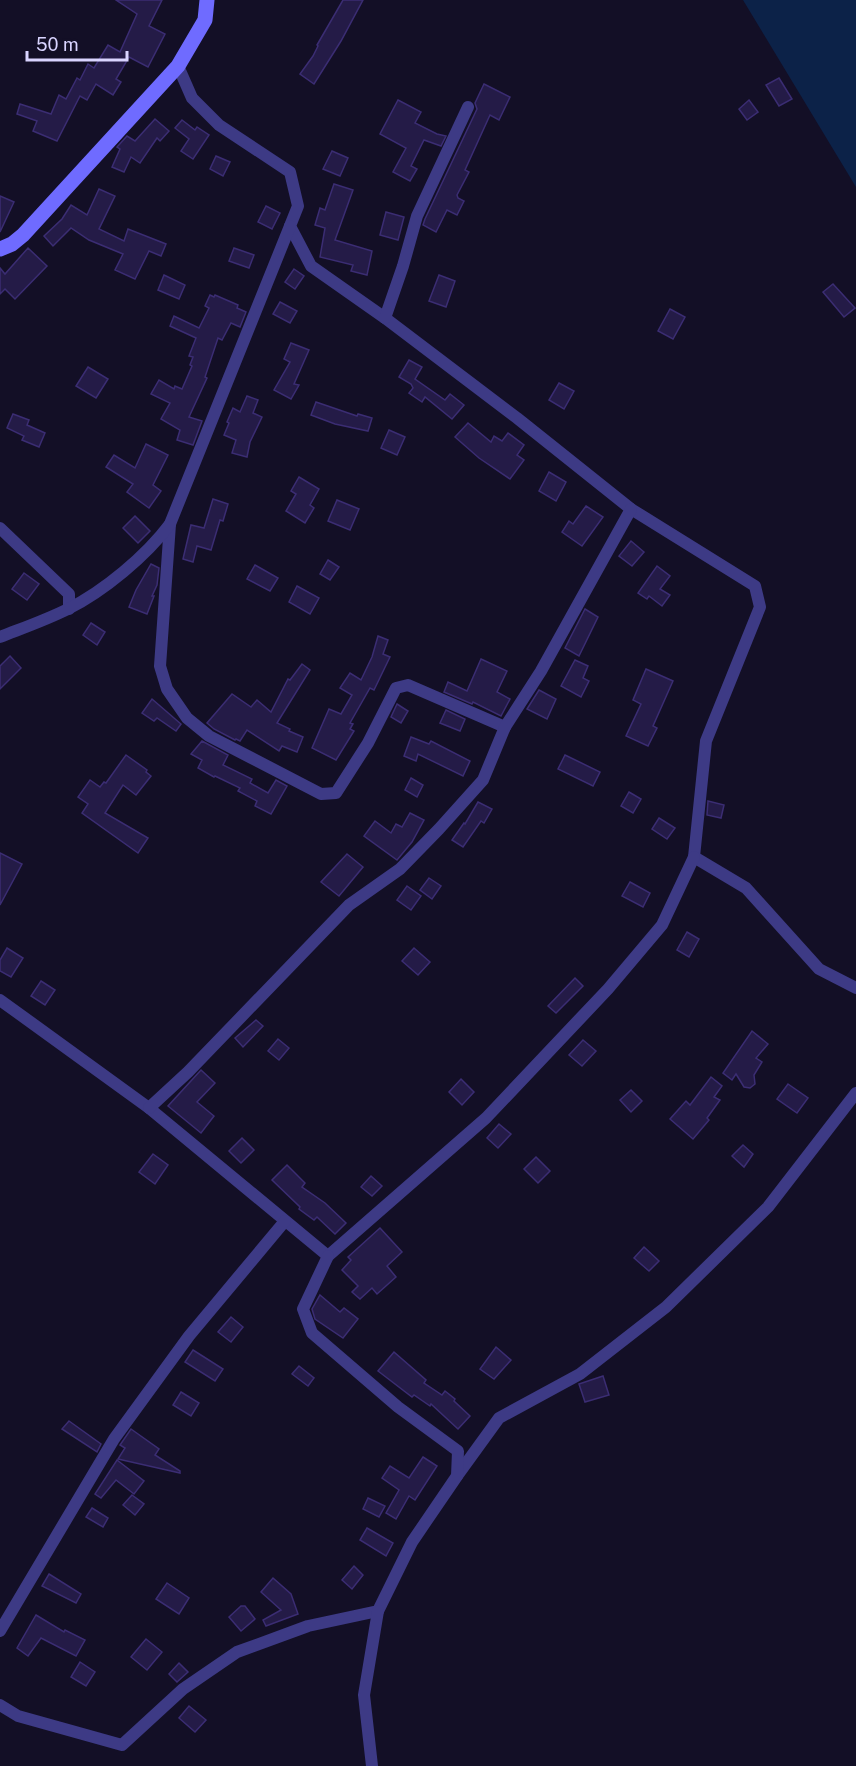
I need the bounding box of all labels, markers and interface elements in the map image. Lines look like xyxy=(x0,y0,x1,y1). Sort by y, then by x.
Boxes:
scale bar xyxy=(27,24,128,62)
text: 50 m xyxy=(36,34,79,55)

